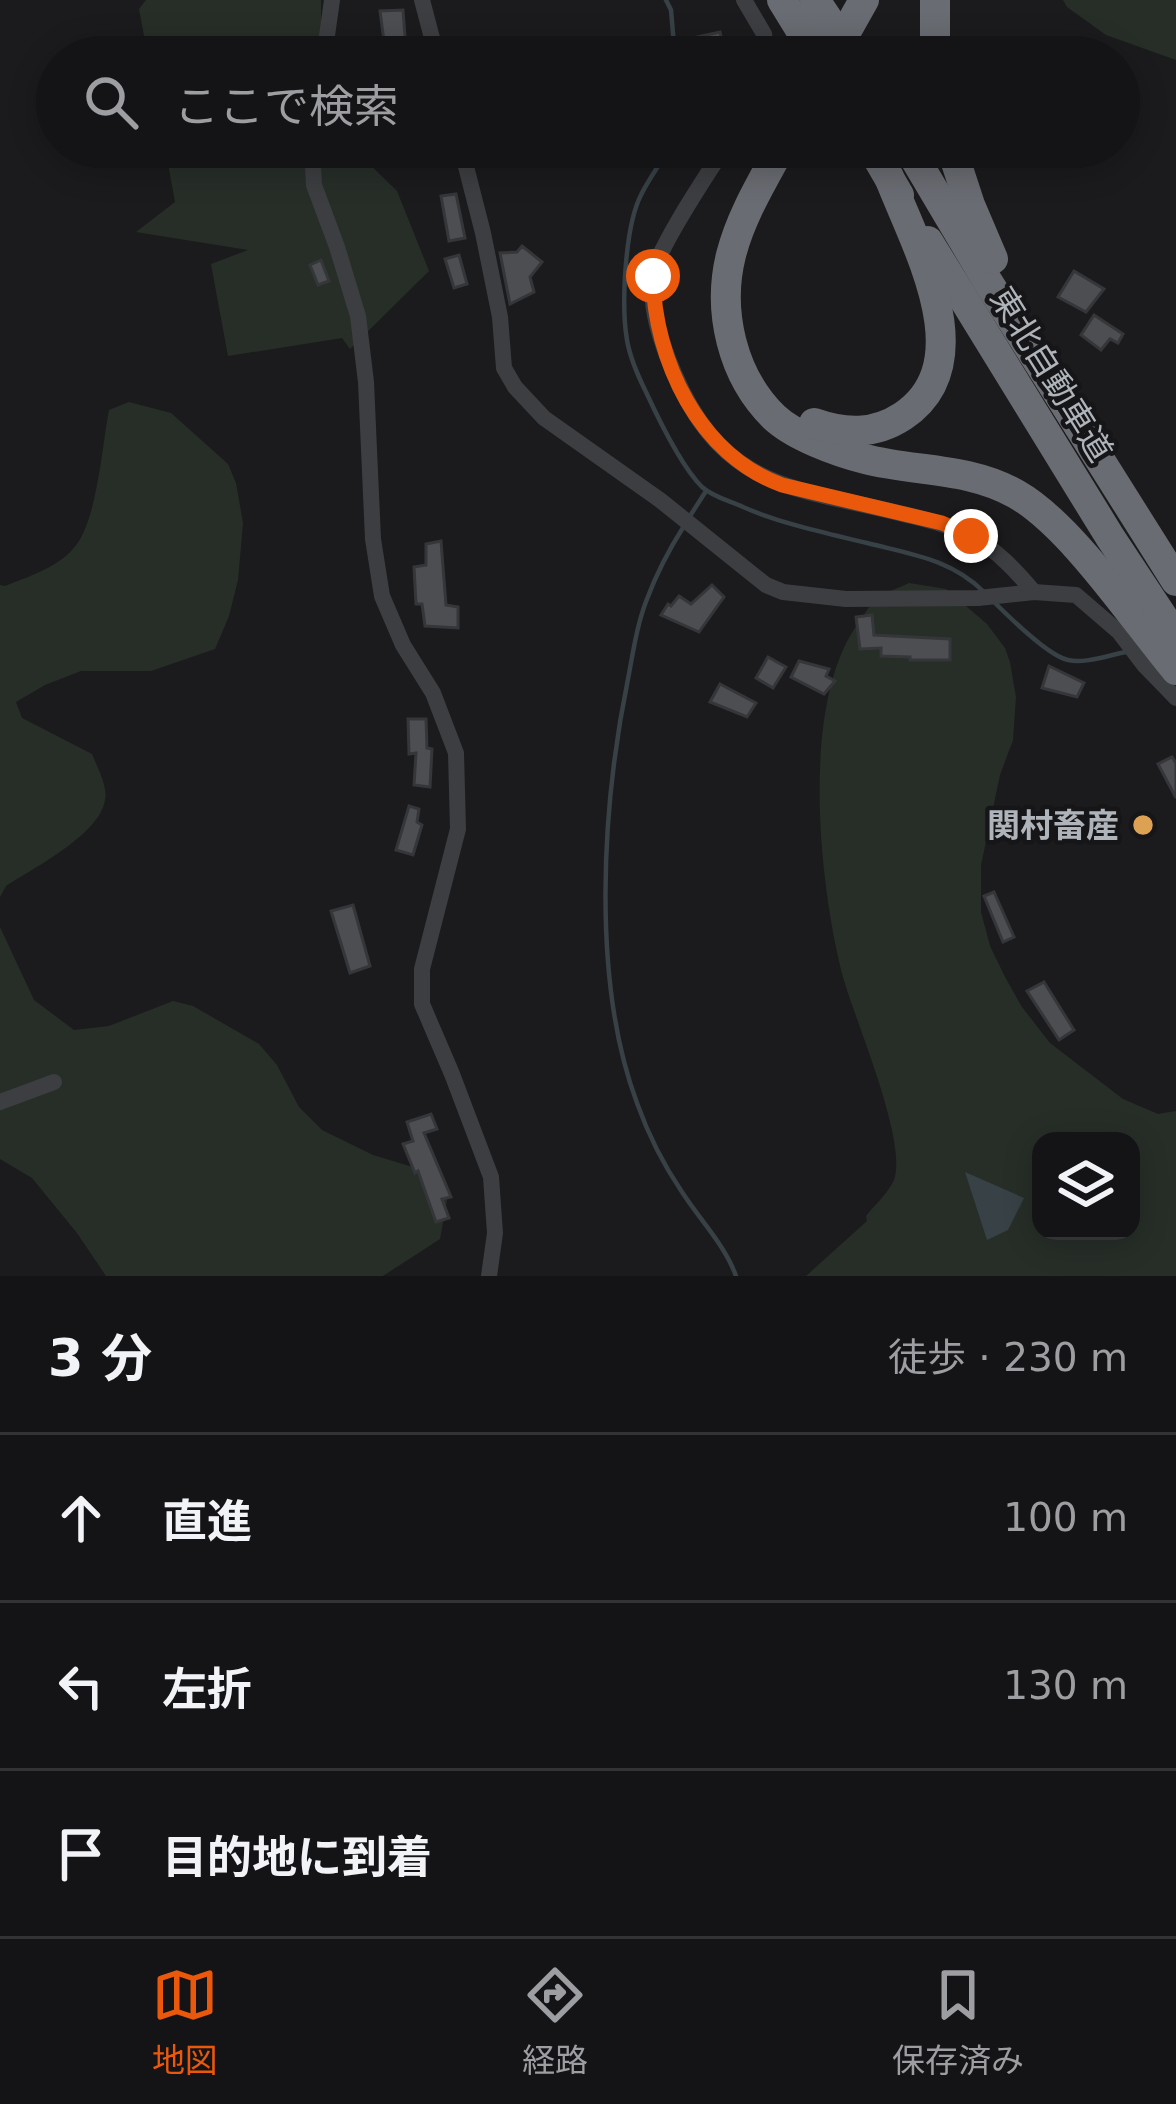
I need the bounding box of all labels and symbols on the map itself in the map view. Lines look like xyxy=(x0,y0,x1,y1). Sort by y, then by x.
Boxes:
route start xyxy=(626,249,680,303)
street label: 東北自動車道 xyxy=(983,280,1121,469)
route end xyxy=(944,509,998,563)
place label: 関村畜産 xyxy=(987,806,1119,845)
marker: 関村畜産 xyxy=(1130,812,1156,838)

